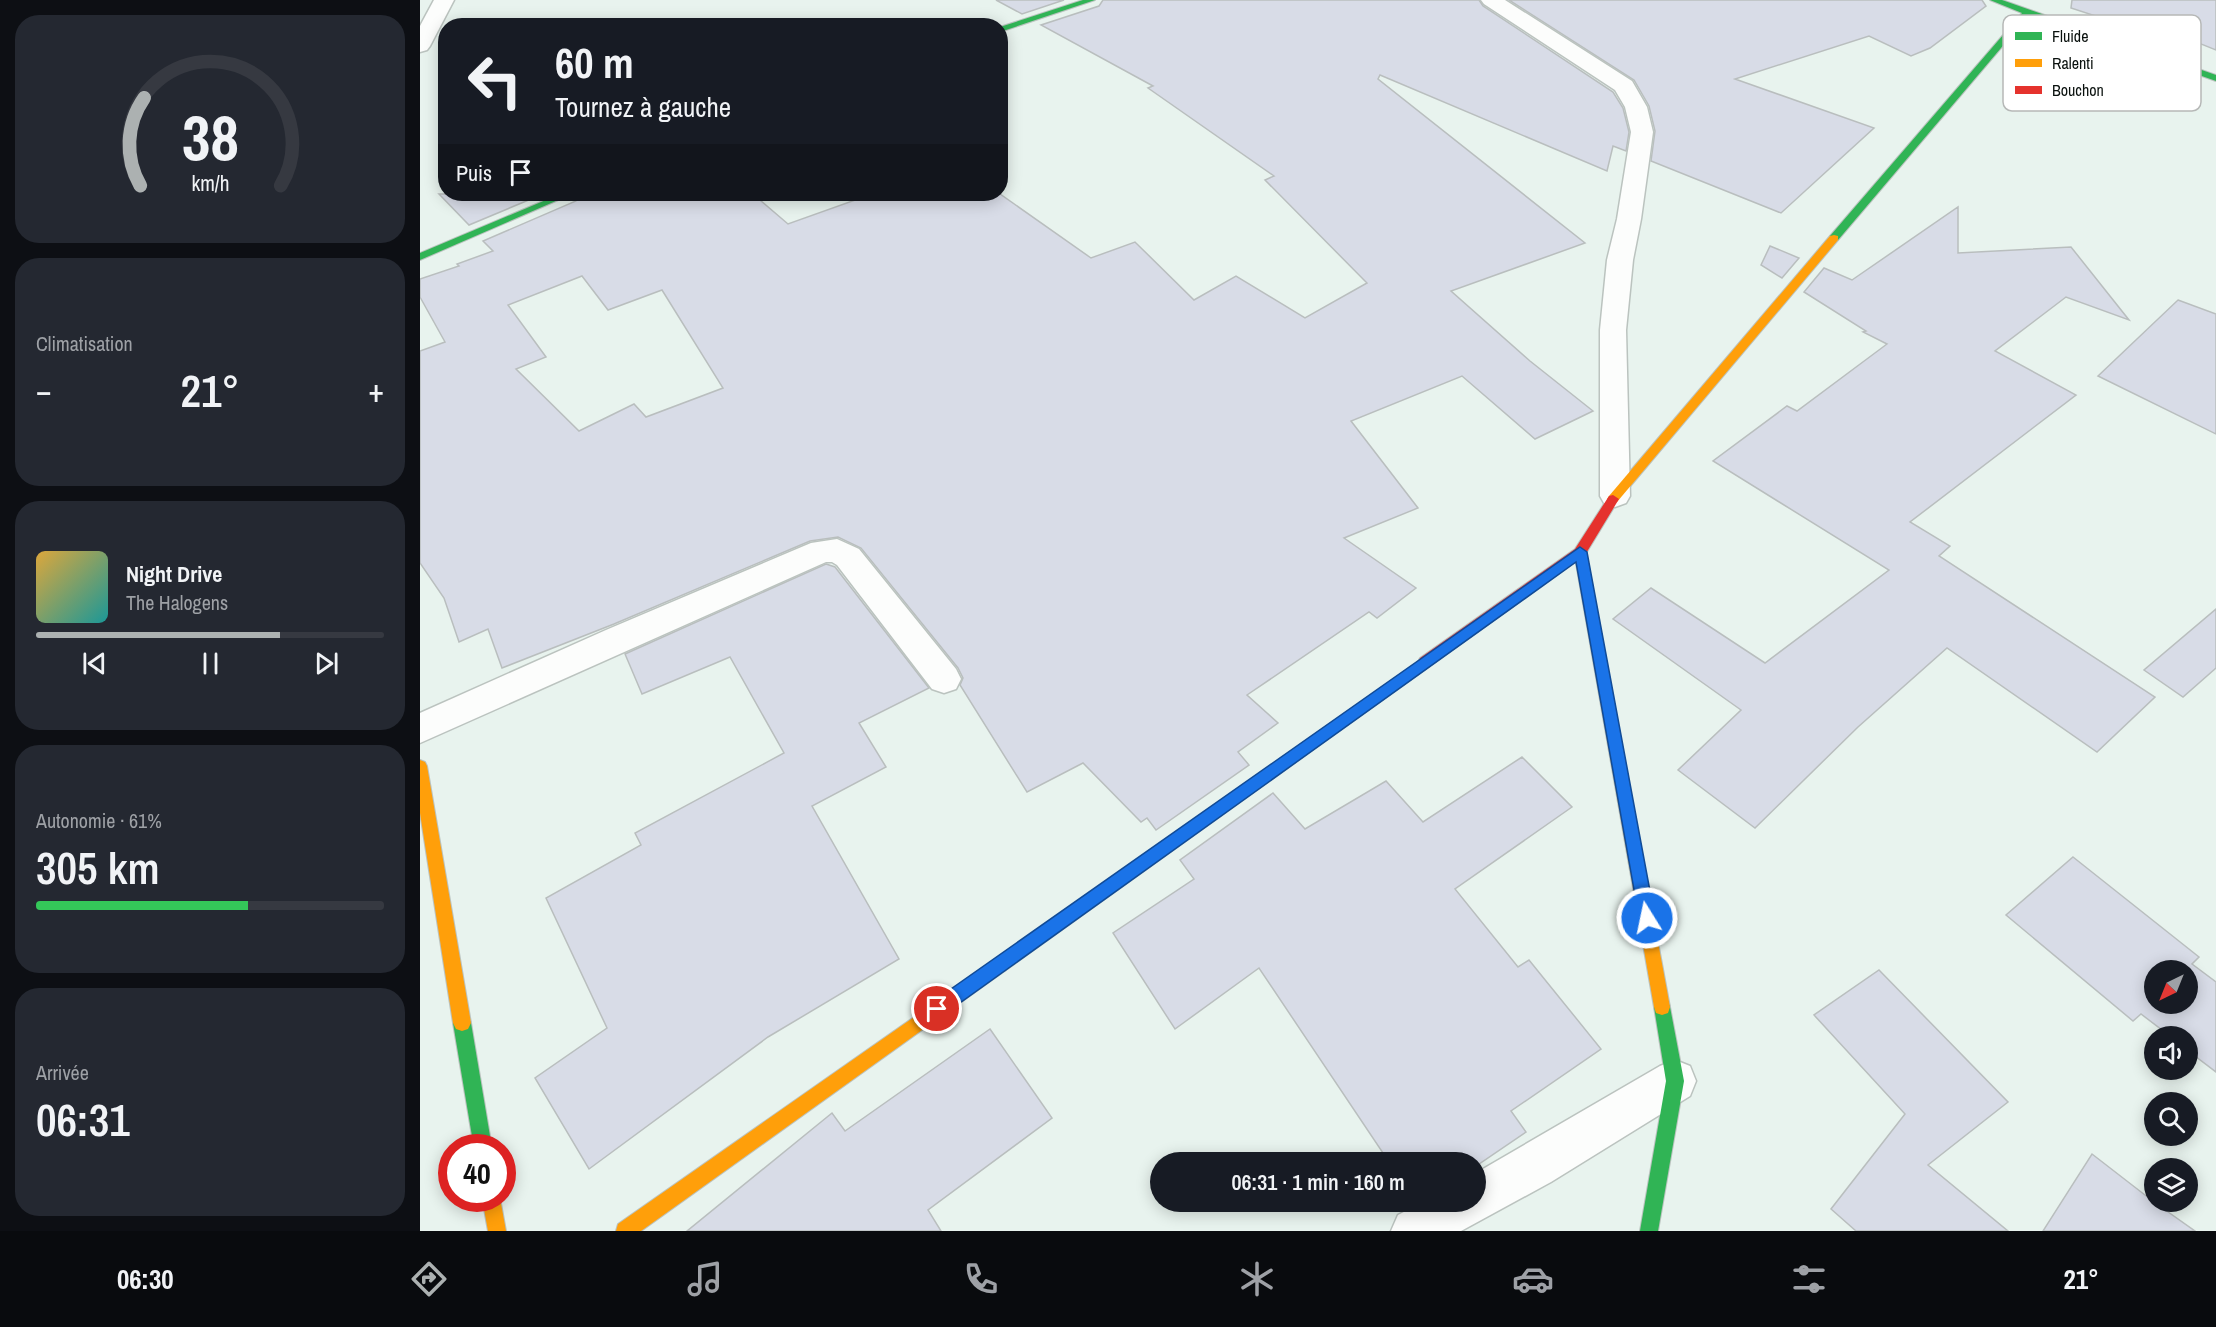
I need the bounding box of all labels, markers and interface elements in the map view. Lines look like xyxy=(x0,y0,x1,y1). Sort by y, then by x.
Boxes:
legend xyxy=(2003,15,2201,111)
text: Fluide xyxy=(2052,25,2088,47)
text: 60 m xyxy=(555,35,634,91)
icon: left xyxy=(456,42,534,120)
text: Ralenti xyxy=(2052,52,2094,74)
text: Bouchon xyxy=(2052,79,2104,101)
text: Tournez à gauche xyxy=(555,89,731,125)
text: 38 xyxy=(182,95,238,179)
icon: arrive xyxy=(504,156,537,189)
text: Puis xyxy=(456,158,492,188)
text: km/h xyxy=(191,169,229,198)
text: Climatisation xyxy=(36,330,133,357)
text: 21° xyxy=(180,360,240,421)
text: − xyxy=(36,368,52,412)
text: + xyxy=(368,368,384,412)
text: Night Drive xyxy=(126,559,222,589)
text: The Halogens xyxy=(126,589,228,616)
icon: previous xyxy=(78,647,111,680)
icon: pause xyxy=(194,647,227,680)
icon: next xyxy=(310,647,343,680)
text: Autonomie · 61% xyxy=(36,807,162,834)
text: 305 km xyxy=(36,837,160,898)
position arrow xyxy=(1615,886,1679,950)
north arrow xyxy=(2144,960,2198,1014)
map controls xyxy=(2144,960,2198,1212)
pin xyxy=(911,983,962,1034)
icon: arrive xyxy=(920,992,953,1025)
button: sound xyxy=(2144,1026,2198,1080)
text: Arrivée xyxy=(36,1059,89,1086)
text: 06:31 xyxy=(36,1089,130,1150)
button: search xyxy=(2144,1092,2198,1146)
speed limit sign: 40 xyxy=(438,1134,516,1212)
button: layers xyxy=(2144,1158,2198,1212)
text: 06:31 · 1 min · 160 m xyxy=(1231,1167,1405,1197)
icon: directions xyxy=(408,1258,450,1300)
icon: music xyxy=(684,1258,726,1300)
icon: phone xyxy=(960,1258,1002,1300)
icon: climate xyxy=(1236,1258,1278,1300)
icon: car xyxy=(1512,1258,1554,1300)
icon: filters xyxy=(1788,1258,1830,1300)
text: 06:30 xyxy=(117,1261,174,1297)
text: 21° xyxy=(2064,1261,2099,1297)

